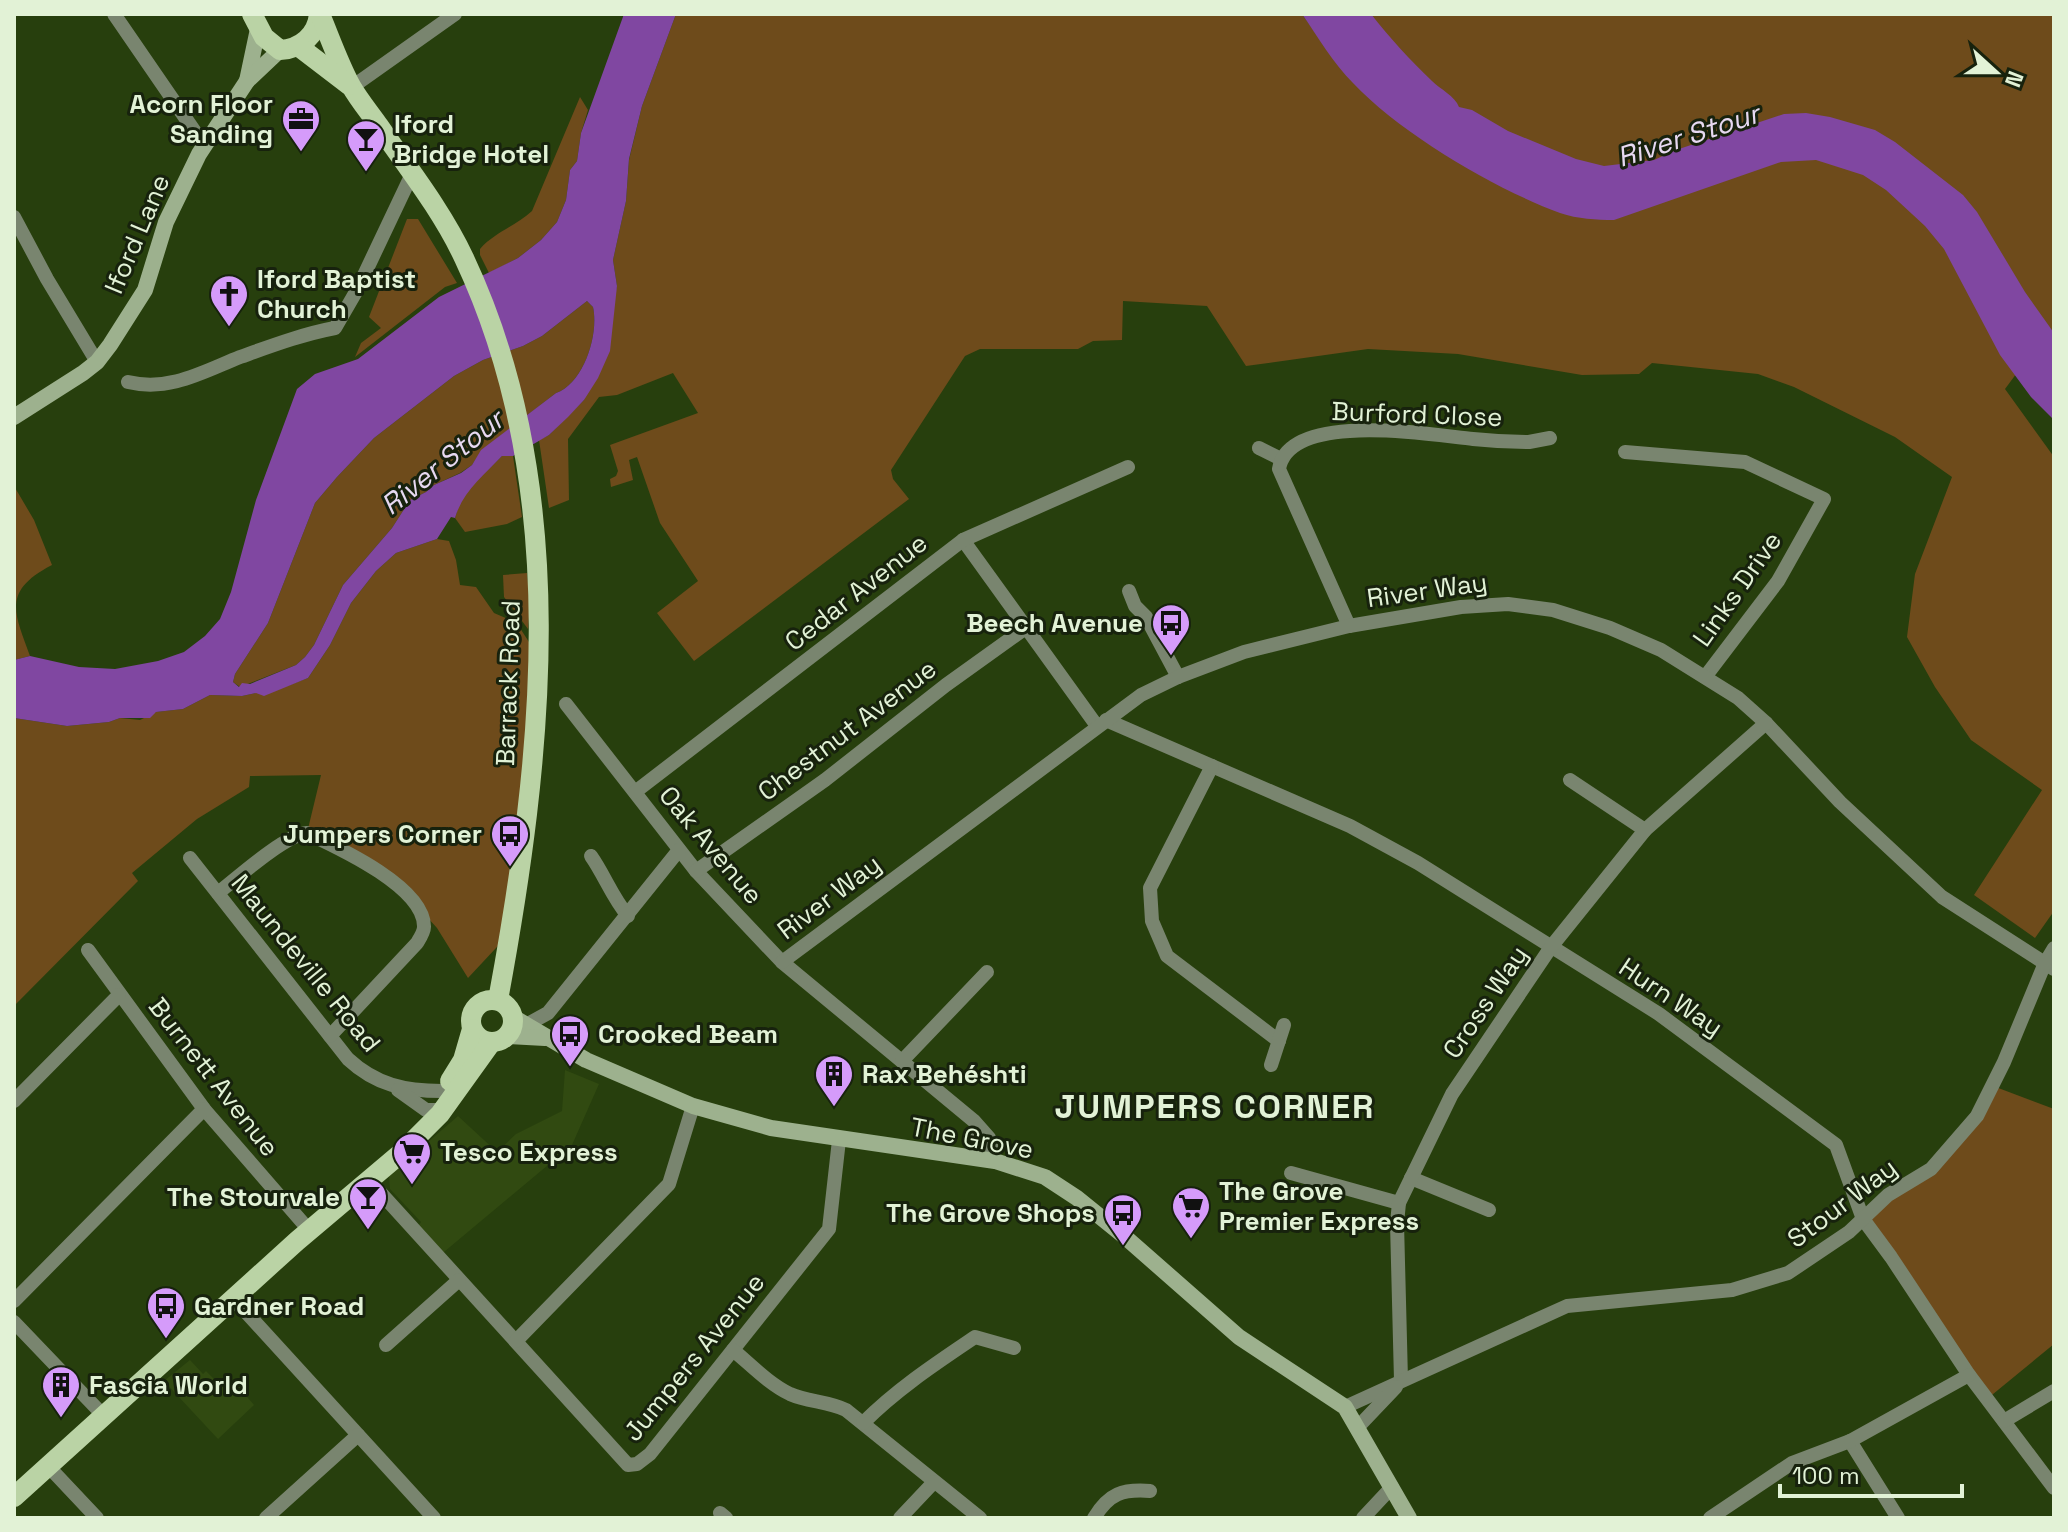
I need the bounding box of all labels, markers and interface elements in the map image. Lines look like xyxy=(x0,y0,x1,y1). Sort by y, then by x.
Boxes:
north arrow xyxy=(1956,32,2036,112)
text: N xyxy=(1999,67,2030,91)
place label: Acorn Floor Sanding xyxy=(130,87,273,151)
water label: River Stour xyxy=(1612,94,1767,175)
office icon: Acorn Floor Sanding xyxy=(280,98,322,153)
place label: Iford Bridge Hotel xyxy=(394,107,549,171)
bar icon: Iford Bridge Hotel xyxy=(345,118,387,173)
street label: Iford Lane xyxy=(97,169,177,299)
place label: Iford Baptist Church xyxy=(257,262,416,326)
church icon: Iford Baptist Church xyxy=(208,273,250,328)
street label: Burford Close xyxy=(1331,394,1503,434)
water label: River Stour xyxy=(373,399,513,523)
street label: Links Drive xyxy=(1685,525,1789,653)
street label: Cedar Avenue xyxy=(778,526,934,658)
street label: River Way xyxy=(1365,565,1489,615)
street label: Barrack Road xyxy=(488,599,528,767)
bus stop icon: Beech Avenue xyxy=(1150,602,1192,657)
place label: Beech Avenue xyxy=(966,606,1143,640)
street label: Chestnut Avenue xyxy=(751,652,943,808)
street label: Oak Avenue xyxy=(652,779,770,911)
bus stop icon: Jumpers Corner xyxy=(489,813,531,868)
place label: Jumpers Corner xyxy=(283,817,482,851)
street label: River Way xyxy=(770,847,888,947)
street label: Maundeville Road xyxy=(224,867,388,1059)
street label: Cross Way xyxy=(1435,939,1535,1065)
street label: Hurn Way xyxy=(1612,950,1730,1044)
street label: Burnett Avenue xyxy=(141,991,287,1163)
bus stop icon: Crooked Beam xyxy=(549,1013,591,1068)
place label: Crooked Beam xyxy=(598,1017,778,1051)
building icon: Rax Behéshti xyxy=(813,1053,855,1108)
place label: Rax Behéshti xyxy=(862,1057,1027,1091)
district label: JUMPERS CORNER xyxy=(1054,1085,1376,1128)
street label: The Grove xyxy=(908,1109,1036,1167)
supermarket icon: Tesco Express xyxy=(391,1131,433,1186)
place label: Tesco Express xyxy=(440,1135,618,1169)
street label: Stour Way xyxy=(1780,1151,1904,1255)
place label: The Grove Premier Express xyxy=(1219,1174,1419,1238)
bar icon: The Stourvale xyxy=(347,1176,389,1231)
place label: The Stourvale xyxy=(167,1180,340,1214)
supermarket icon: The Grove Premier Express xyxy=(1170,1185,1212,1240)
bus stop icon: The Grove Shops xyxy=(1102,1192,1144,1247)
place label: The Grove Shops xyxy=(886,1196,1095,1230)
street label: Jumpers Avenue xyxy=(616,1266,772,1448)
bus stop icon: Gardner Road xyxy=(145,1285,187,1340)
place label: Gardner Road xyxy=(194,1289,364,1323)
building icon: Fascia World xyxy=(40,1364,82,1419)
place label: Fascia World xyxy=(89,1368,248,1402)
scale bar xyxy=(1780,1448,1962,1498)
text: 100 m xyxy=(1792,1460,1860,1491)

